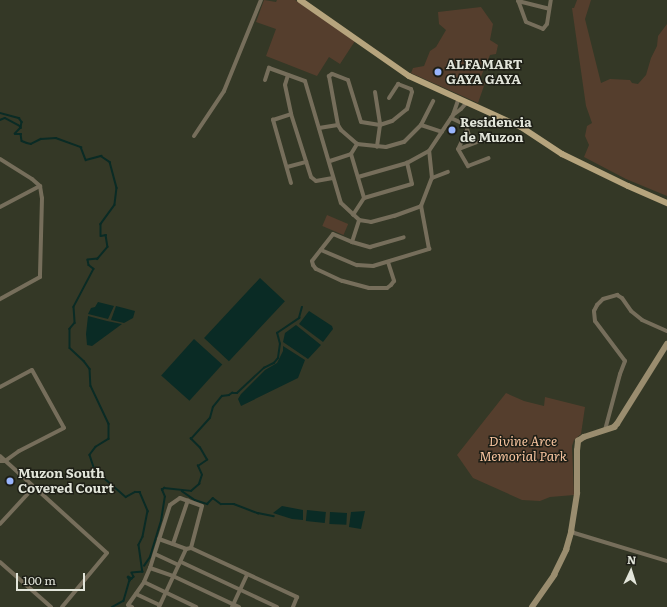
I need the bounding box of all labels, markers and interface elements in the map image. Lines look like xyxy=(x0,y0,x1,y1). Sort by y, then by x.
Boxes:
place label: ALFAMART GAYA GAYA xyxy=(446,57,522,88)
marker: ALFAMART GAYA GAYA xyxy=(433,67,443,77)
place label: Residencia de Muzon xyxy=(460,115,532,146)
marker: Residencia de Muzon xyxy=(447,125,457,135)
park label: Divine Arce Memorial Park xyxy=(479,434,567,465)
place label: Muzon South Covered Court xyxy=(18,466,114,497)
marker: Muzon South Covered Court xyxy=(5,476,15,486)
north arrow xyxy=(611,551,651,591)
text: N xyxy=(627,551,637,567)
scale bar xyxy=(18,565,87,591)
text: 100 m xyxy=(23,571,56,589)

